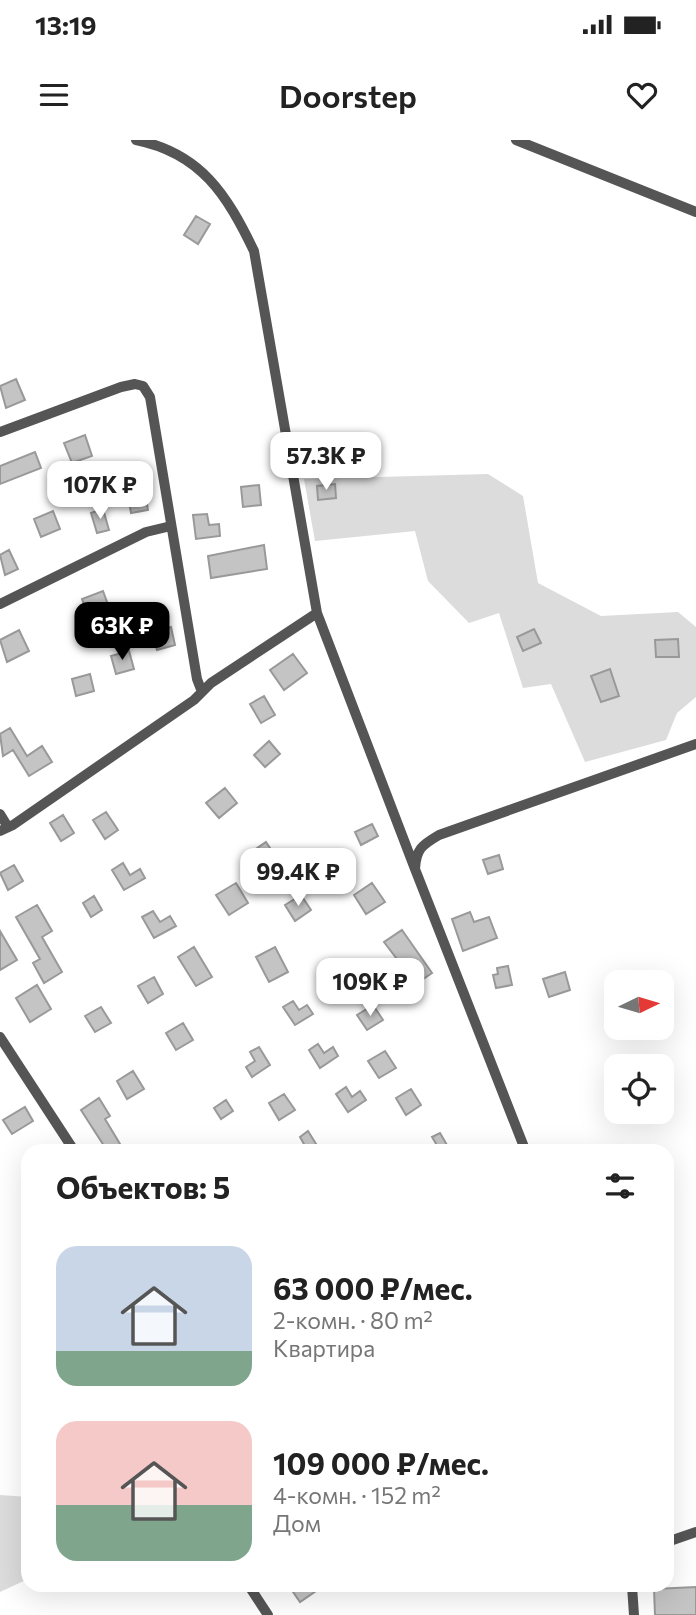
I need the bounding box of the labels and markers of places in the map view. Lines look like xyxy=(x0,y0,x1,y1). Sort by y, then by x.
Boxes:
pin: 57.3K ₽ xyxy=(261,432,391,492)
pin: 107K ₽ xyxy=(43,462,157,521)
pin: 63K ₽ xyxy=(73,602,171,662)
pin: 99.4K ₽ xyxy=(233,848,363,908)
pin: 109K ₽ xyxy=(313,958,427,1018)

